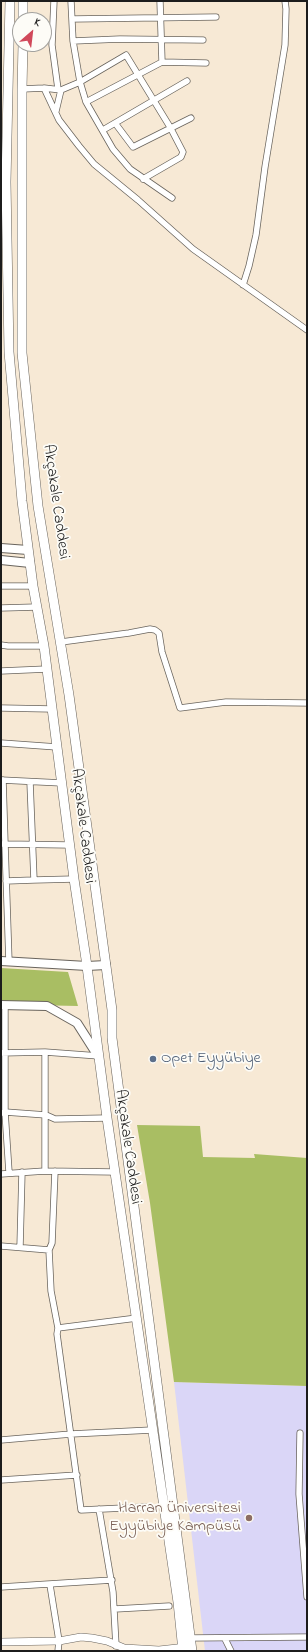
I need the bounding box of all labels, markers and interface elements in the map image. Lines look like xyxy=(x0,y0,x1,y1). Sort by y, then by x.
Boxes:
north arrow xyxy=(12,12,52,52)
text: K xyxy=(31,14,43,31)
street label: Akçakale Caddesi xyxy=(37,443,73,561)
street label: Akçakale Caddesi xyxy=(65,767,99,885)
place label: Opet Eyyübiye xyxy=(161,1049,261,1069)
marker: Opet Eyyübiye xyxy=(148,1054,158,1064)
street label: Akçakale Caddesi xyxy=(109,1088,145,1206)
place label: Harran Üniversitesi Eyyübiye Kampüsü xyxy=(109,1499,241,1537)
marker: Harran Üniversitesi Eyyübiye Kampüsü xyxy=(244,1513,254,1523)

